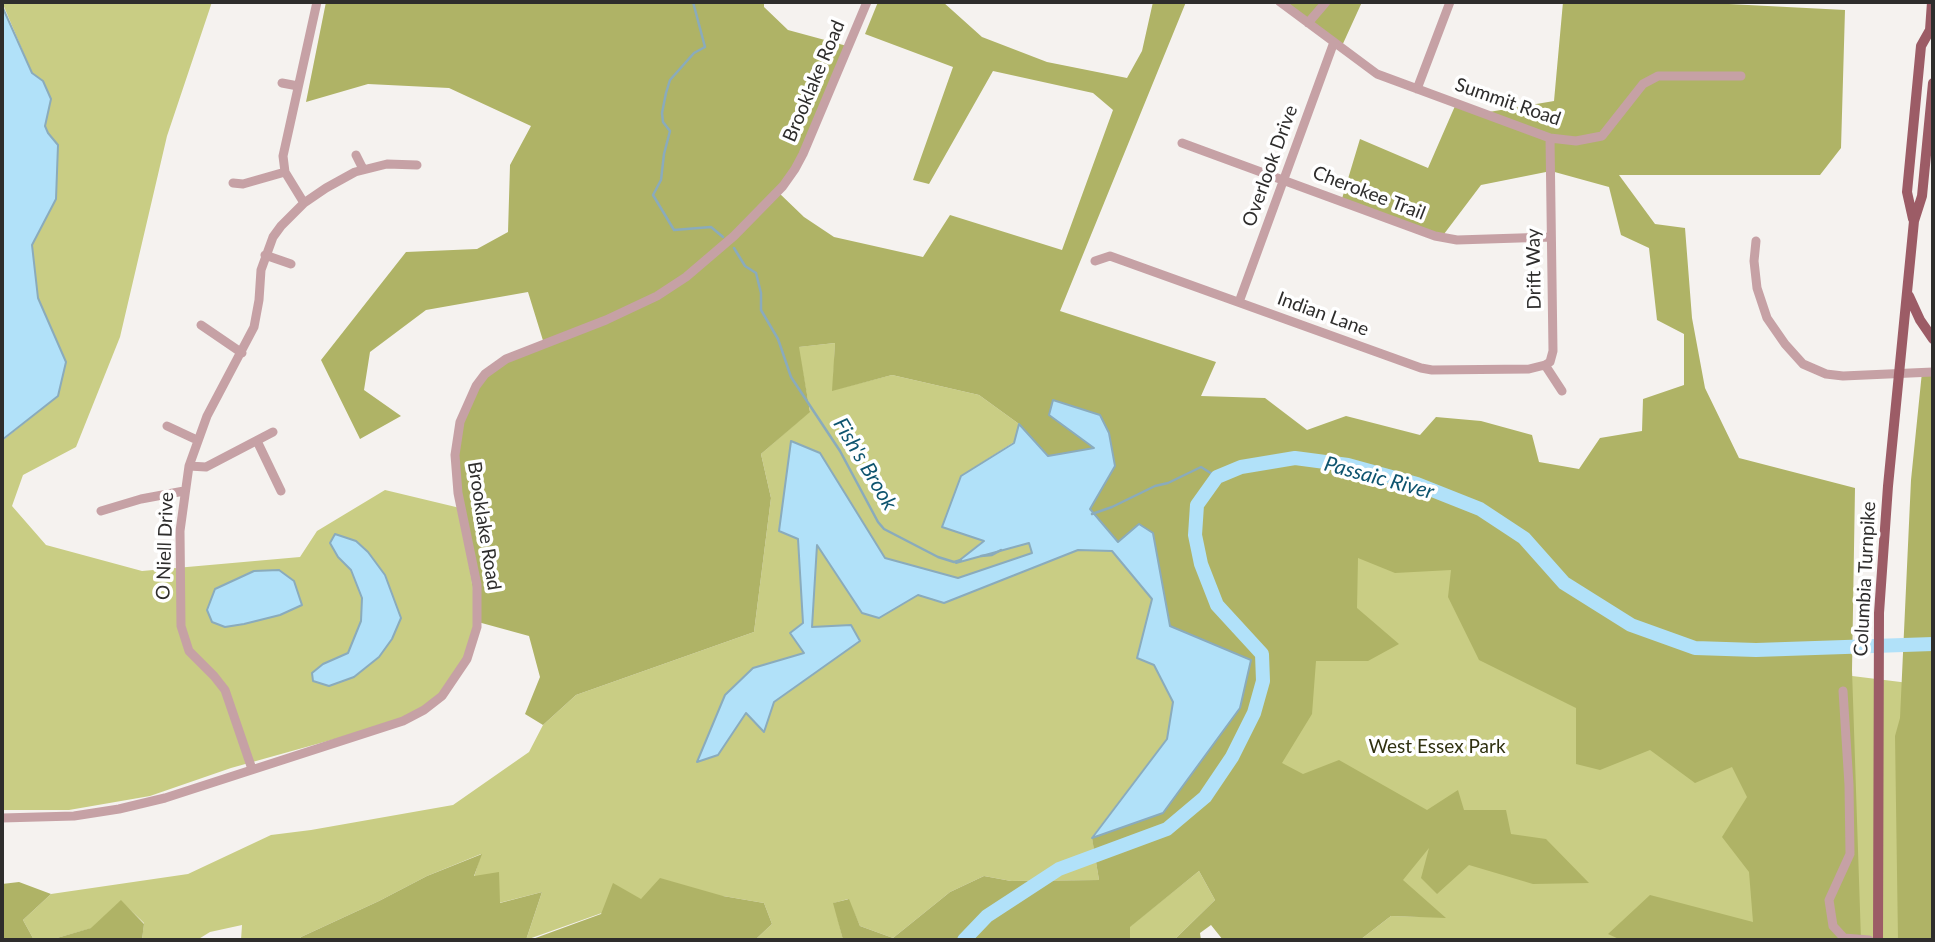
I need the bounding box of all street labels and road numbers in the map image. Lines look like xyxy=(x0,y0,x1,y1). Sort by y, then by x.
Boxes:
street label: Brooklake Road xyxy=(778,17,850,145)
street label: Summit Road xyxy=(1452,73,1564,131)
street label: Overlook Drive xyxy=(1237,102,1303,230)
street label: Cherokee Trail xyxy=(1309,161,1429,225)
street label: Drift Way xyxy=(1522,228,1546,310)
street label: Indian Lane xyxy=(1274,287,1372,341)
street label: Brooklake Road xyxy=(463,460,505,592)
street label: O Niell Drive xyxy=(152,492,178,600)
street label: Columbia Turnpike xyxy=(1850,501,1880,657)

